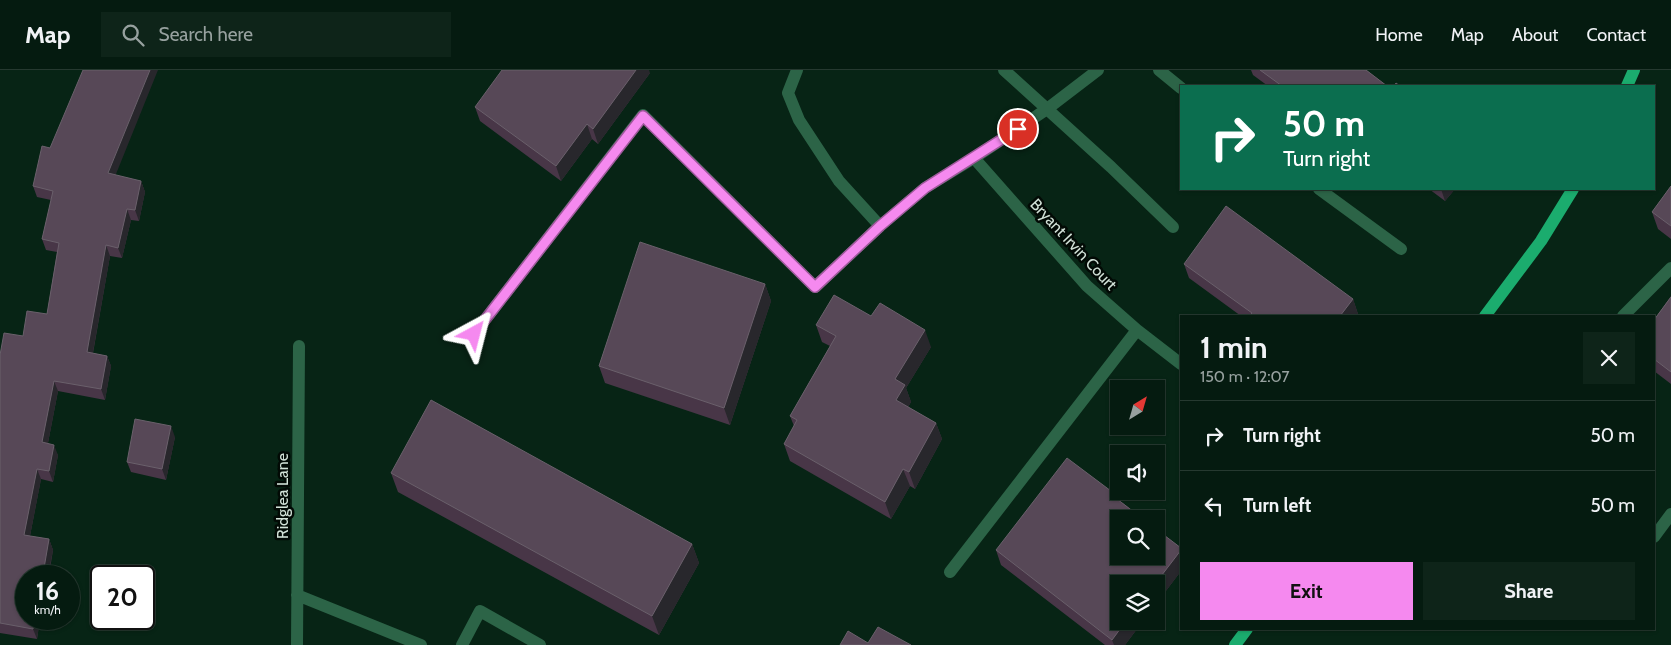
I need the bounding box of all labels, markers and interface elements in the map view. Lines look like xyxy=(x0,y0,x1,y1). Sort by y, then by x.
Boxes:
search box xyxy=(101,12,451,57)
text: Map xyxy=(25,20,71,49)
icon: search xyxy=(119,21,147,49)
text: Search here xyxy=(159,23,253,46)
text: Home xyxy=(1375,24,1423,46)
text: Map xyxy=(1451,24,1484,46)
text: About xyxy=(1512,24,1558,46)
text: Contact xyxy=(1586,24,1646,46)
text: 50 m xyxy=(1283,102,1365,145)
icon: right xyxy=(1200,105,1265,170)
pin xyxy=(997,108,1039,150)
icon: arrive xyxy=(1004,115,1032,143)
text: Turn right xyxy=(1283,145,1370,172)
street label: Bryant Irvin Court xyxy=(1026,195,1121,294)
position arrow xyxy=(447,307,499,359)
text: 1 min xyxy=(1200,329,1268,366)
button: close xyxy=(1583,332,1635,384)
text: 150 m · 12:07 xyxy=(1200,367,1290,386)
north arrow xyxy=(1110,380,1165,435)
map controls xyxy=(1110,380,1165,630)
icon: right xyxy=(1200,422,1228,450)
text: Turn right xyxy=(1243,424,1321,447)
text: 50 m xyxy=(1591,424,1635,447)
button: sound xyxy=(1110,445,1165,500)
street label: Ridglea Lane xyxy=(273,453,292,539)
icon: left xyxy=(1200,492,1228,520)
text: Turn left xyxy=(1243,494,1311,517)
text: 50 m xyxy=(1591,494,1635,517)
button: search xyxy=(1110,510,1165,565)
button: Exit xyxy=(1200,562,1413,620)
button: Share xyxy=(1423,562,1635,620)
speed limit sign: 20 xyxy=(90,565,155,630)
button: layers xyxy=(1110,575,1165,630)
text: 16 xyxy=(36,576,59,606)
text: km/h xyxy=(34,602,61,617)

